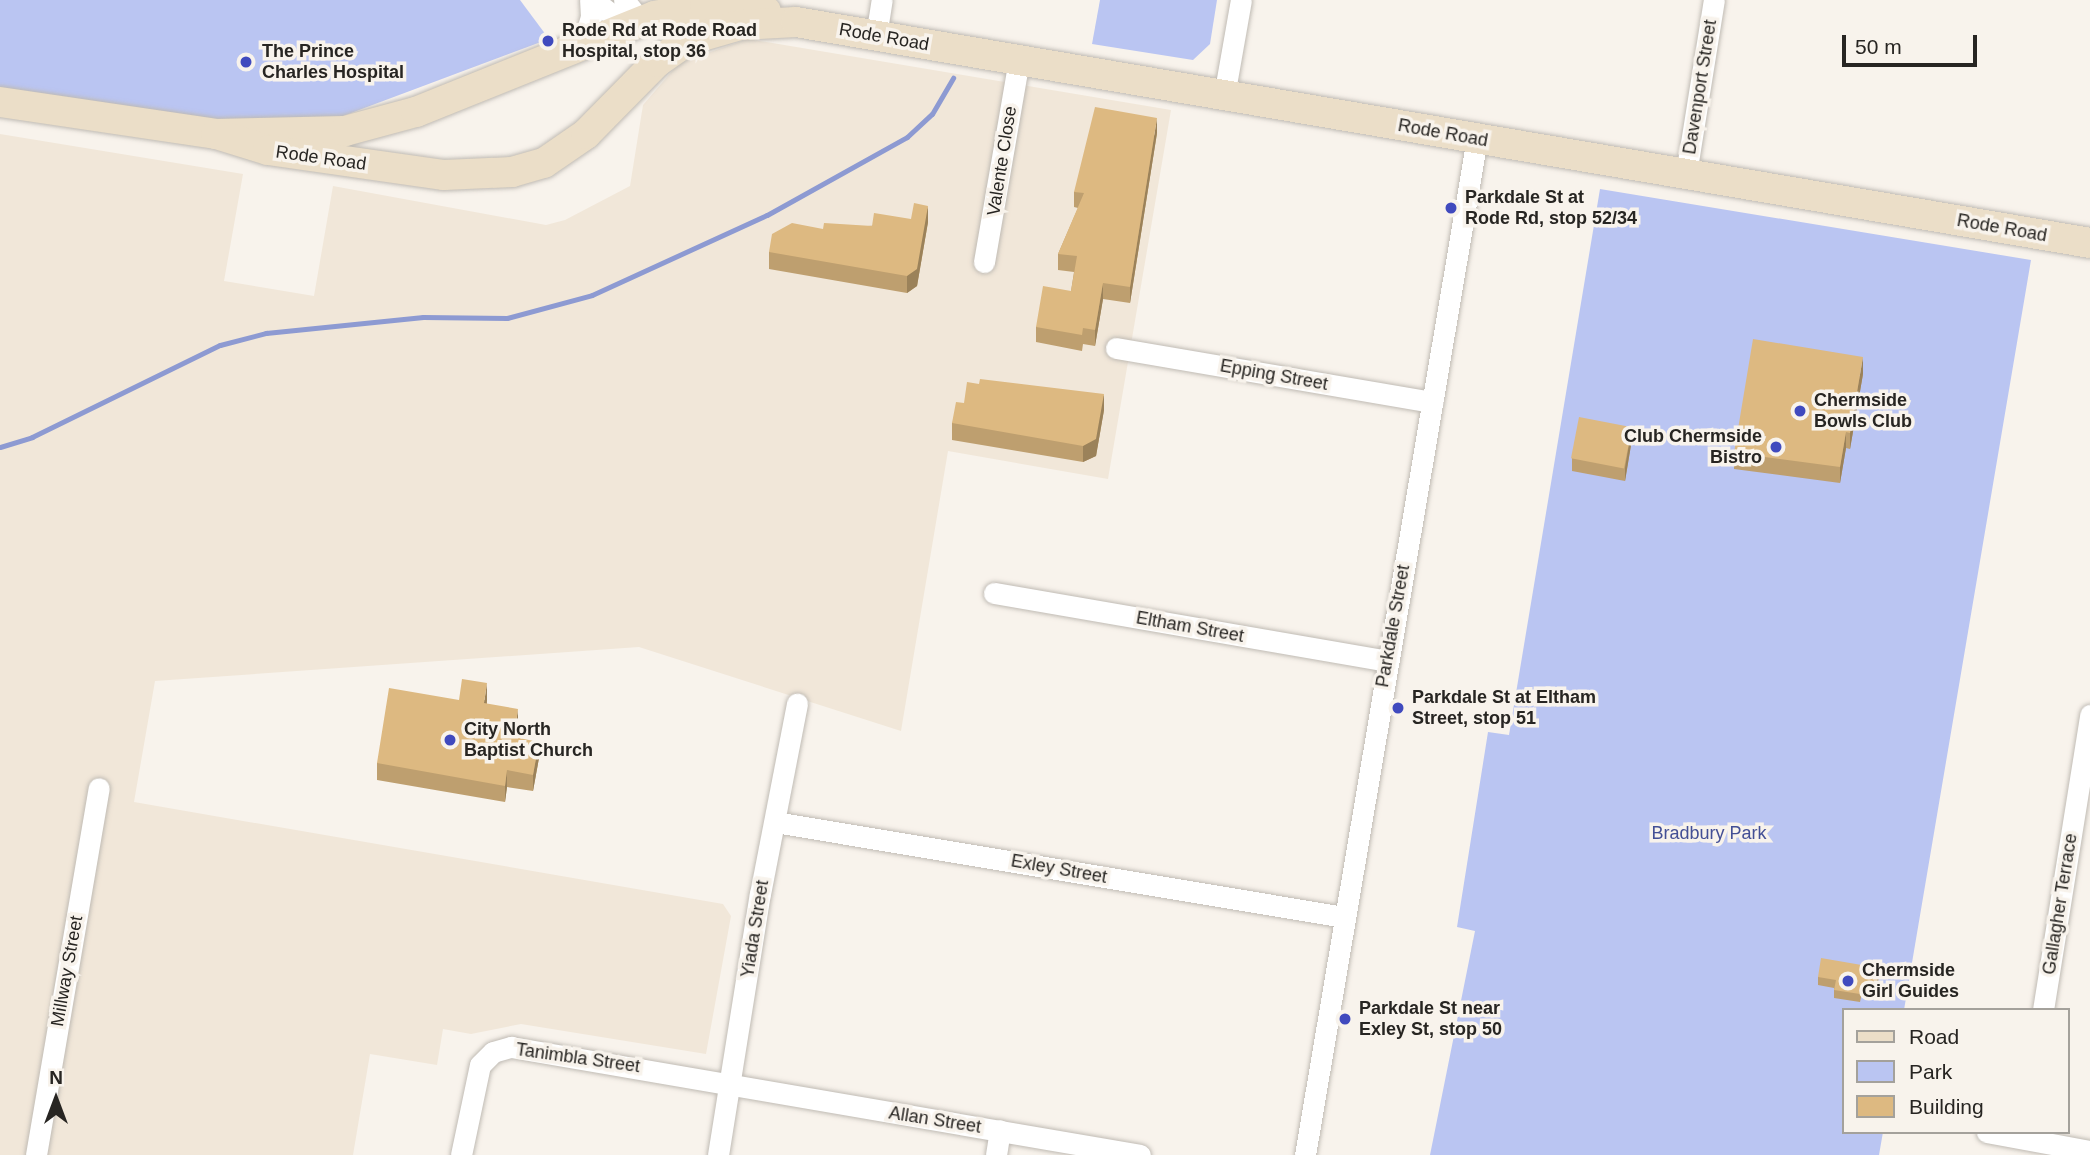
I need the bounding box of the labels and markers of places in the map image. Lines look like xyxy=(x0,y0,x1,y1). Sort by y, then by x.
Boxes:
place label: Rode Rd at Rode Road Hospital, stop 36 xyxy=(562,20,757,62)
marker: Rode Rd at Rode Road Hospital, stop 36 xyxy=(540,33,556,49)
place label: The Prince Charles Hospital xyxy=(262,41,404,84)
marker: The Prince Charles Hospital xyxy=(236,52,256,72)
place label: Parkdale St at Rode Rd, stop 52/34 xyxy=(1465,187,1637,230)
marker: Parkdale St at Rode Rd, stop 52/34 xyxy=(1443,200,1459,216)
place label: Chermside Bowls Club xyxy=(1814,390,1912,432)
marker: Chermside Bowls Club xyxy=(1792,403,1808,419)
place label: Club Chermside Bistro xyxy=(1624,426,1762,468)
marker: Club Chermside Bistro xyxy=(1768,439,1784,455)
place label: Parkdale St at Eltham Street, stop 51 xyxy=(1412,687,1596,730)
marker: Parkdale St at Eltham Street, stop 51 xyxy=(1390,700,1406,716)
place label: City North Baptist Church xyxy=(464,719,593,762)
marker: City North Baptist Church xyxy=(442,732,458,748)
place label: Chermside Girl Guides xyxy=(1862,960,1959,1002)
marker: Chermside Girl Guides xyxy=(1840,973,1856,989)
place label: Parkdale St near Exley St, stop 50 xyxy=(1359,998,1502,1040)
marker: Parkdale St near Exley St, stop 50 xyxy=(1337,1011,1353,1027)

